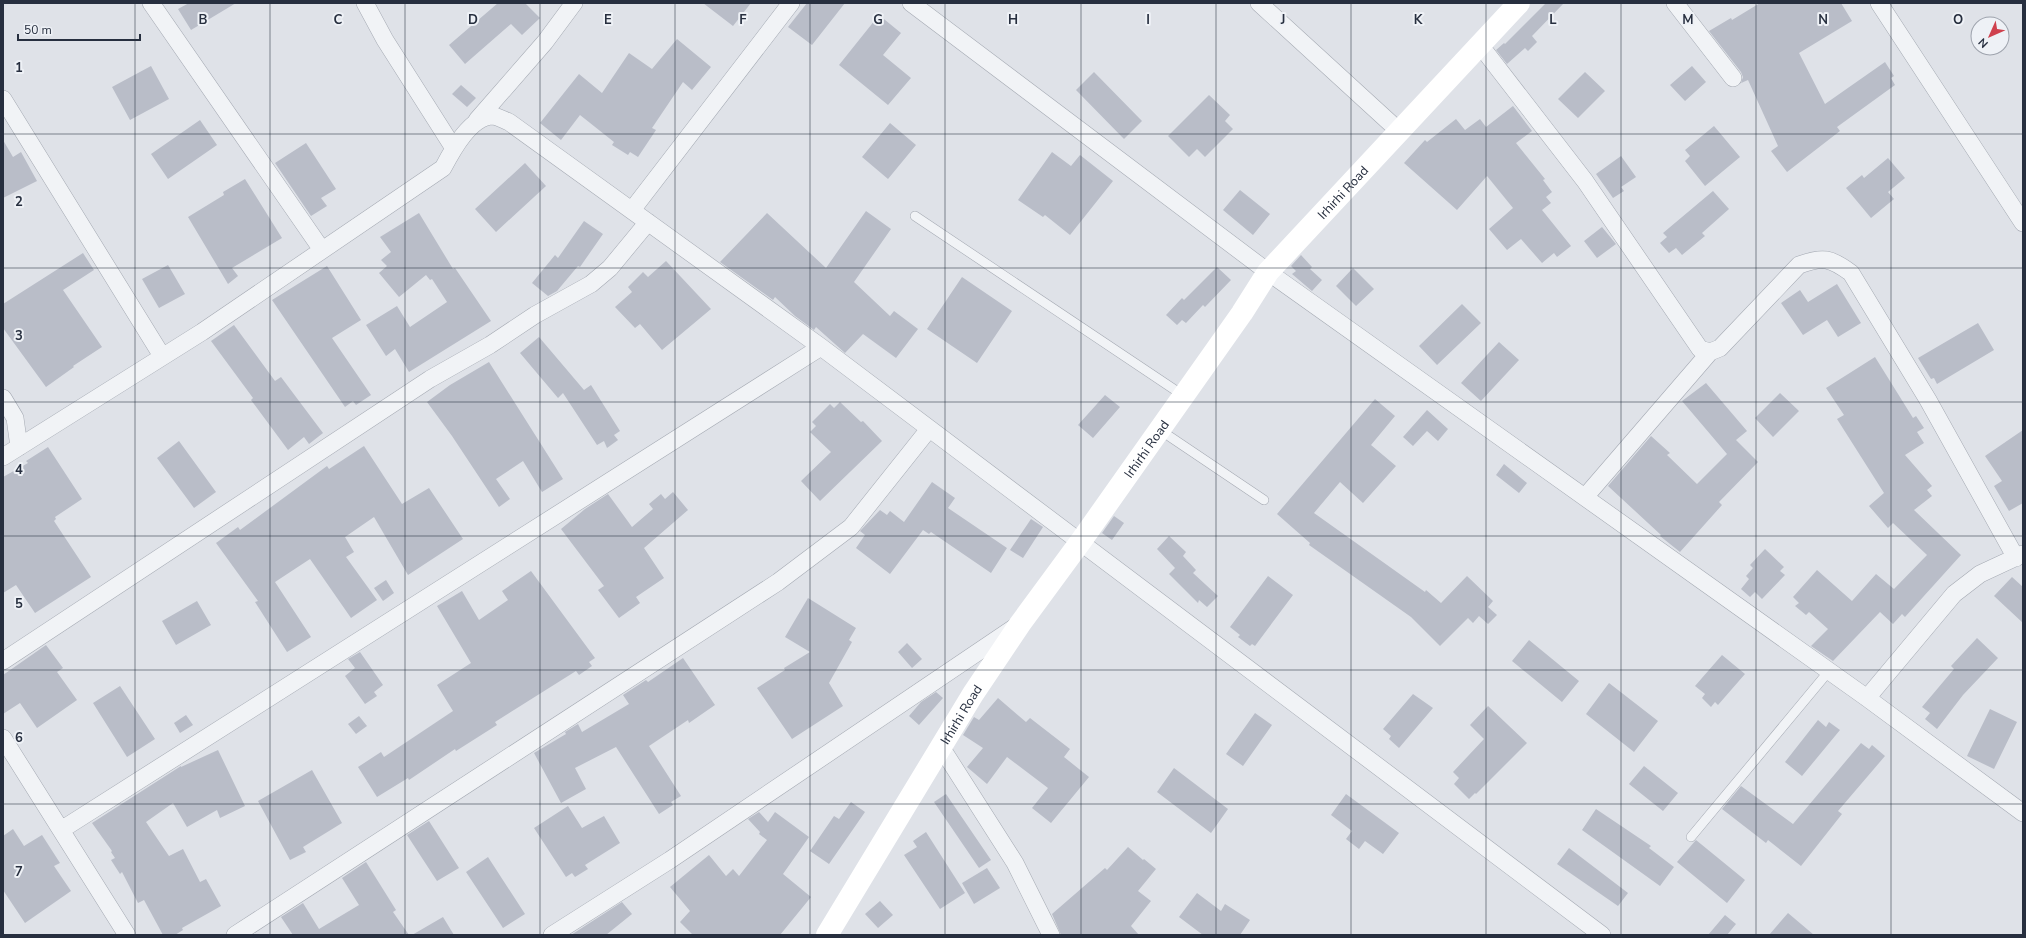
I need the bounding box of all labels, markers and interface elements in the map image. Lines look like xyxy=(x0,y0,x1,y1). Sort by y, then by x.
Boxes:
text: B xyxy=(199,11,208,29)
text: C xyxy=(334,11,343,29)
text: D xyxy=(468,11,478,29)
text: E xyxy=(604,11,612,29)
text: F xyxy=(739,11,747,29)
text: G xyxy=(873,11,883,29)
text: H xyxy=(1008,11,1018,29)
text: I xyxy=(1146,11,1150,29)
text: J xyxy=(1280,11,1285,29)
text: K xyxy=(1414,11,1423,29)
text: L xyxy=(1549,11,1557,29)
text: M xyxy=(1682,11,1694,29)
text: N xyxy=(1818,11,1828,29)
text: O xyxy=(1953,11,1963,29)
scale bar xyxy=(18,16,140,42)
north arrow xyxy=(1970,16,2010,56)
text: 50 m xyxy=(24,22,52,38)
text: N xyxy=(1975,35,1991,51)
text: 1 xyxy=(15,59,23,77)
street label: Irhirhi Road xyxy=(1314,162,1373,223)
text: 2 xyxy=(15,193,23,211)
text: 3 xyxy=(15,327,23,345)
street label: Irhirhi Road xyxy=(1120,417,1174,482)
text: 4 xyxy=(15,461,23,479)
text: 5 xyxy=(15,595,23,613)
street label: Irhirhi Road xyxy=(936,681,987,748)
text: 6 xyxy=(15,729,23,747)
text: 7 xyxy=(15,863,23,881)

